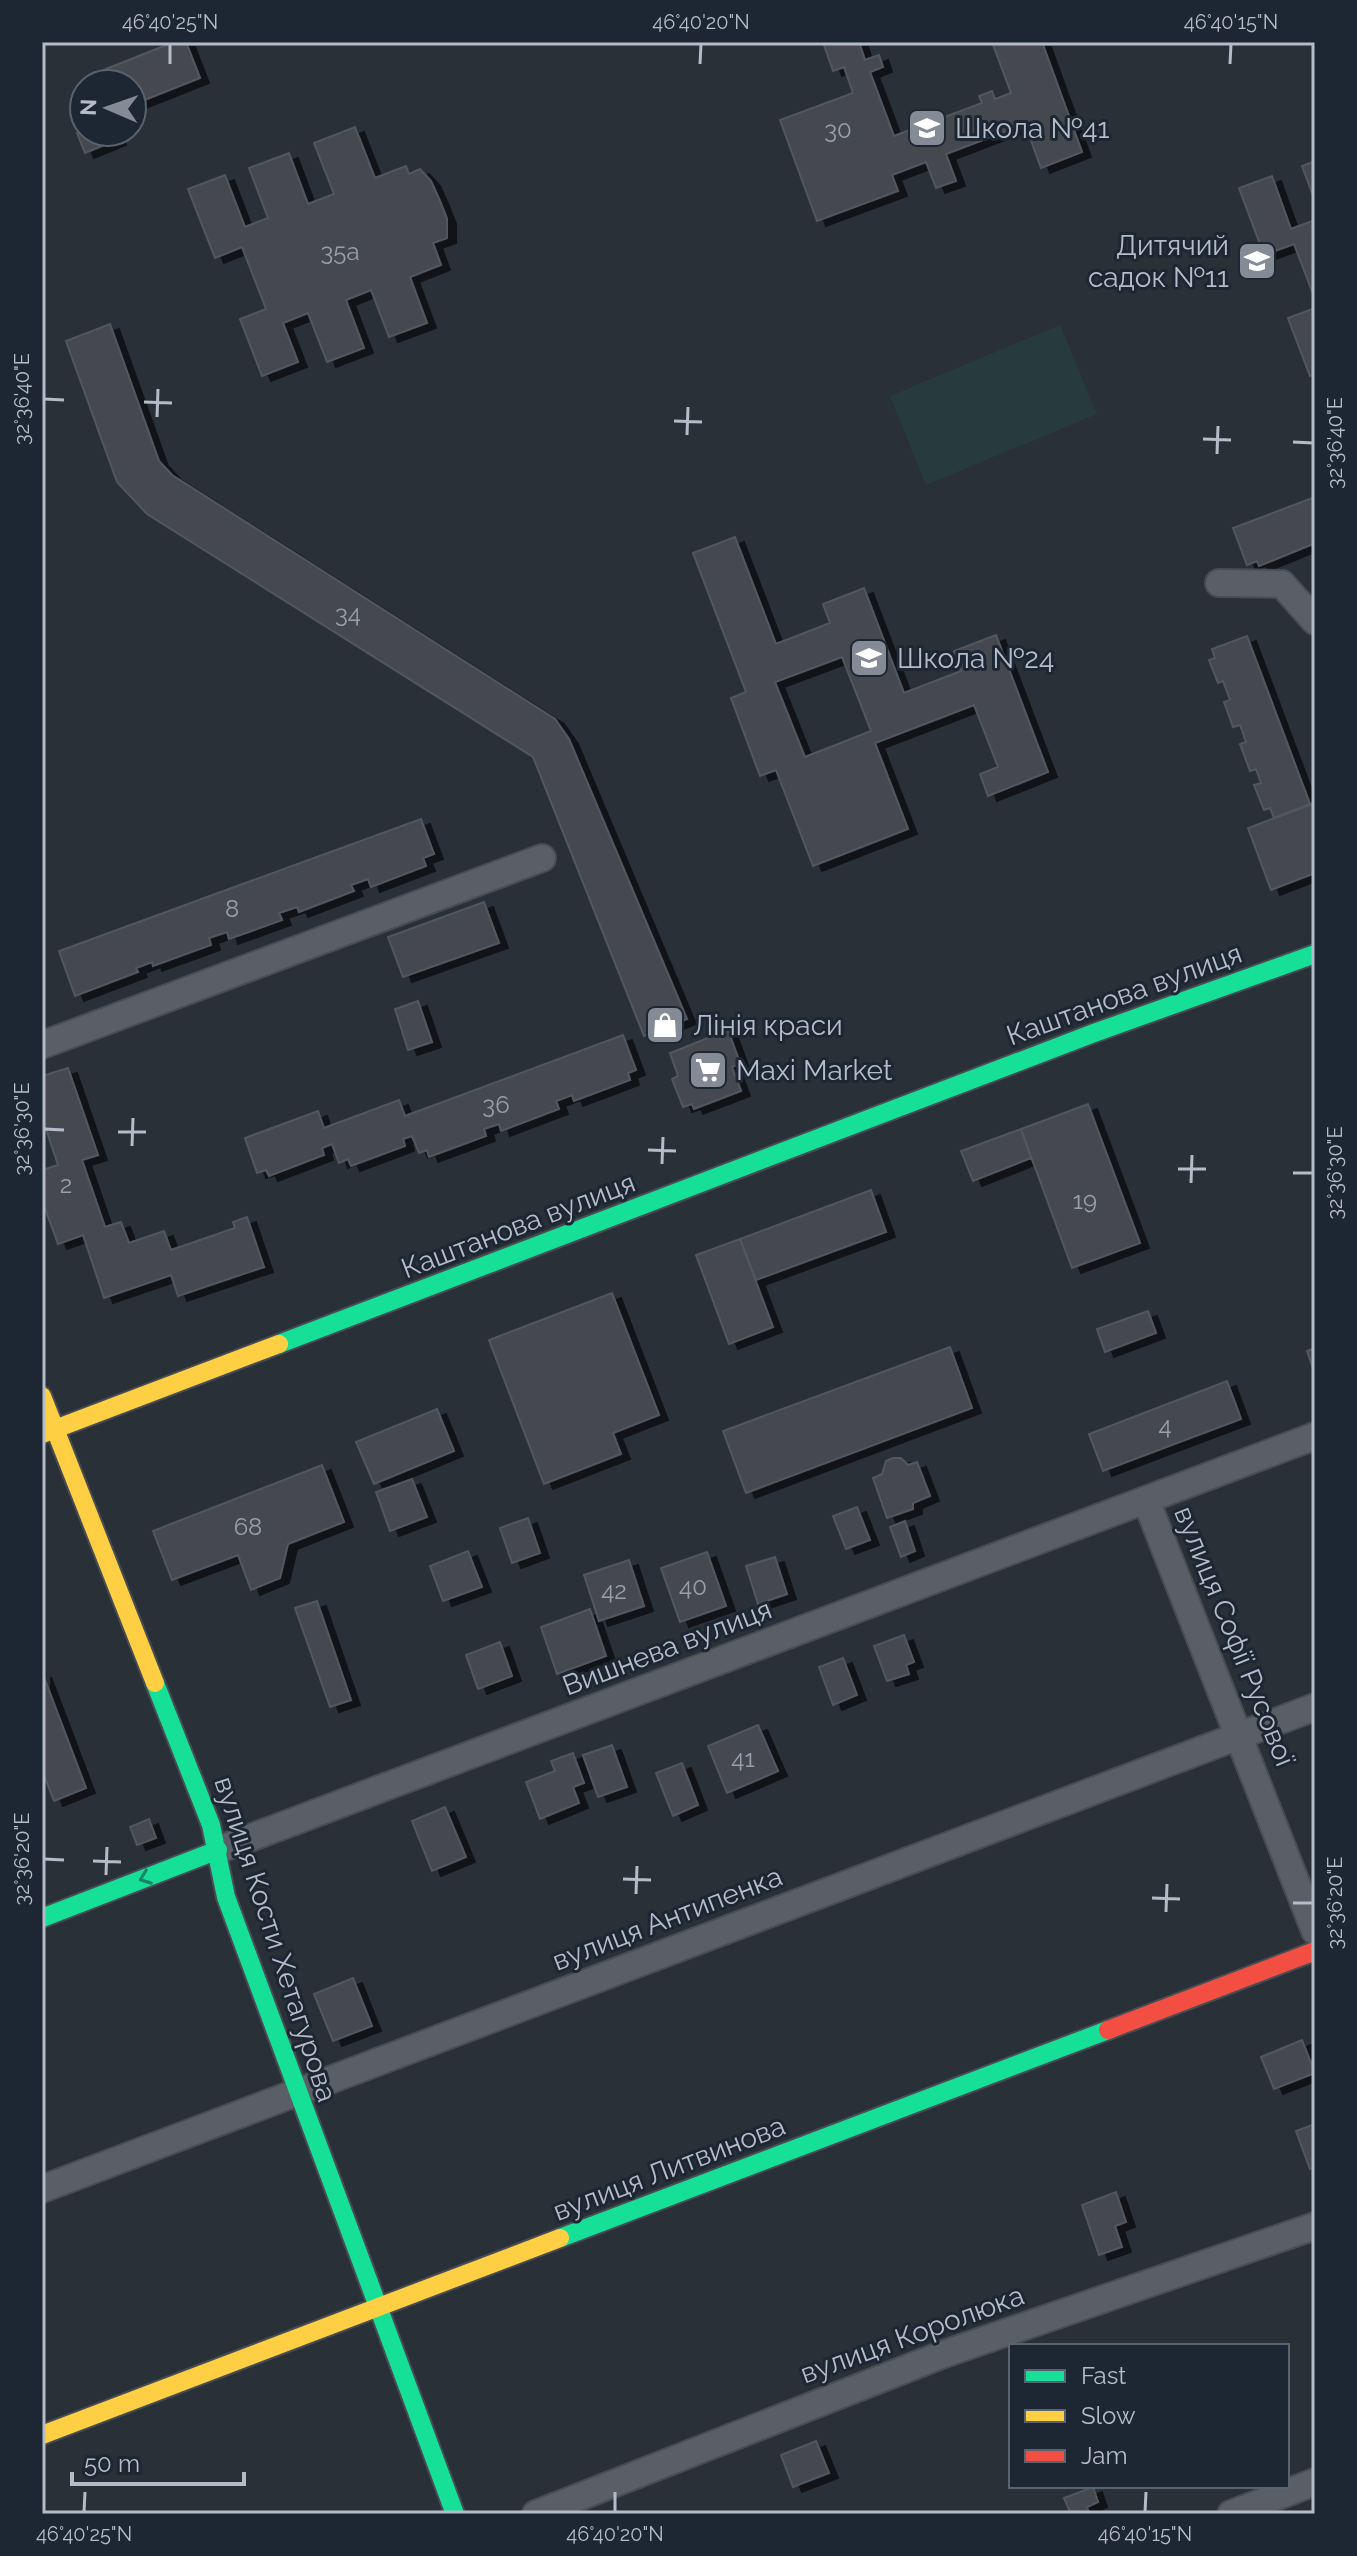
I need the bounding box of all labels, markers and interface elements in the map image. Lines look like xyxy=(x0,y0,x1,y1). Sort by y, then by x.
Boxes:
text: 46°40'25"N xyxy=(122,10,218,34)
text: 46°40'20"N xyxy=(652,10,750,34)
text: 46°40'15"N xyxy=(1184,10,1278,34)
north arrow xyxy=(68,68,148,148)
text: N xyxy=(75,98,101,116)
school or university icon: Школа №41 xyxy=(906,107,948,149)
place label: Школа №41 xyxy=(955,112,1110,145)
house number: 30 xyxy=(824,115,852,144)
place label: Дитячий садок №11 xyxy=(1088,229,1229,294)
house number: 35а xyxy=(321,237,359,266)
school or university icon: Дитячий садок №11 xyxy=(1236,240,1278,282)
text: 32°36'40"E xyxy=(10,353,34,445)
text: 32°36'40"E xyxy=(1323,397,1347,489)
house number: 34 xyxy=(335,599,361,628)
school or university icon: Школа №24 xyxy=(848,637,890,679)
place label: Школа №24 xyxy=(897,642,1054,675)
house number: 8 xyxy=(225,894,239,923)
street label: Каштанова вулиця xyxy=(1002,937,1246,1052)
shop icon: Лінія краси xyxy=(644,1004,686,1046)
place label: Лінія краси xyxy=(693,1009,843,1042)
supermarket icon: Maxi Market xyxy=(687,1049,729,1091)
place label: Maxi Market xyxy=(736,1054,893,1087)
text: 32°36'30"E xyxy=(10,1082,34,1176)
house number: 36 xyxy=(482,1090,510,1119)
text: 32°36'30"E xyxy=(1323,1126,1347,1220)
street label: Каштанова вулиця xyxy=(397,1166,640,1285)
house number: 2 xyxy=(60,1170,72,1199)
house number: 19 xyxy=(1073,1186,1097,1215)
house number: 4 xyxy=(1158,1411,1172,1440)
street label: вулиця Софії Русової xyxy=(1167,1502,1302,1771)
house number: 68 xyxy=(234,1512,262,1541)
house number: 40 xyxy=(679,1572,707,1601)
house number: 42 xyxy=(601,1576,627,1605)
street label: Вишнева вулиця xyxy=(558,1592,776,1703)
house number: 41 xyxy=(731,1744,755,1773)
street label: вулиця Кости Хетагурова xyxy=(207,1772,344,2106)
text: 32°36'20"E xyxy=(10,1812,34,1906)
text: 32°36'20"E xyxy=(1323,1856,1347,1950)
street label: вулиця Антипенка xyxy=(548,1859,787,1977)
one-way arrow xyxy=(139,1868,153,1885)
street label: вулиця Литвинова xyxy=(549,2109,790,2228)
street label: вулиця Королюка xyxy=(796,2279,1028,2390)
legend xyxy=(1009,2344,1289,2488)
text: Fast xyxy=(1081,2361,1126,2390)
text: Slow xyxy=(1081,2401,1136,2430)
scale bar xyxy=(72,2436,244,2486)
text: Jam xyxy=(1081,2441,1127,2470)
text: 50 m xyxy=(84,2449,140,2478)
text: 46°40'25"N xyxy=(36,2522,132,2546)
text: 46°40'20"N xyxy=(566,2522,664,2546)
text: 46°40'15"N xyxy=(1098,2522,1192,2546)

